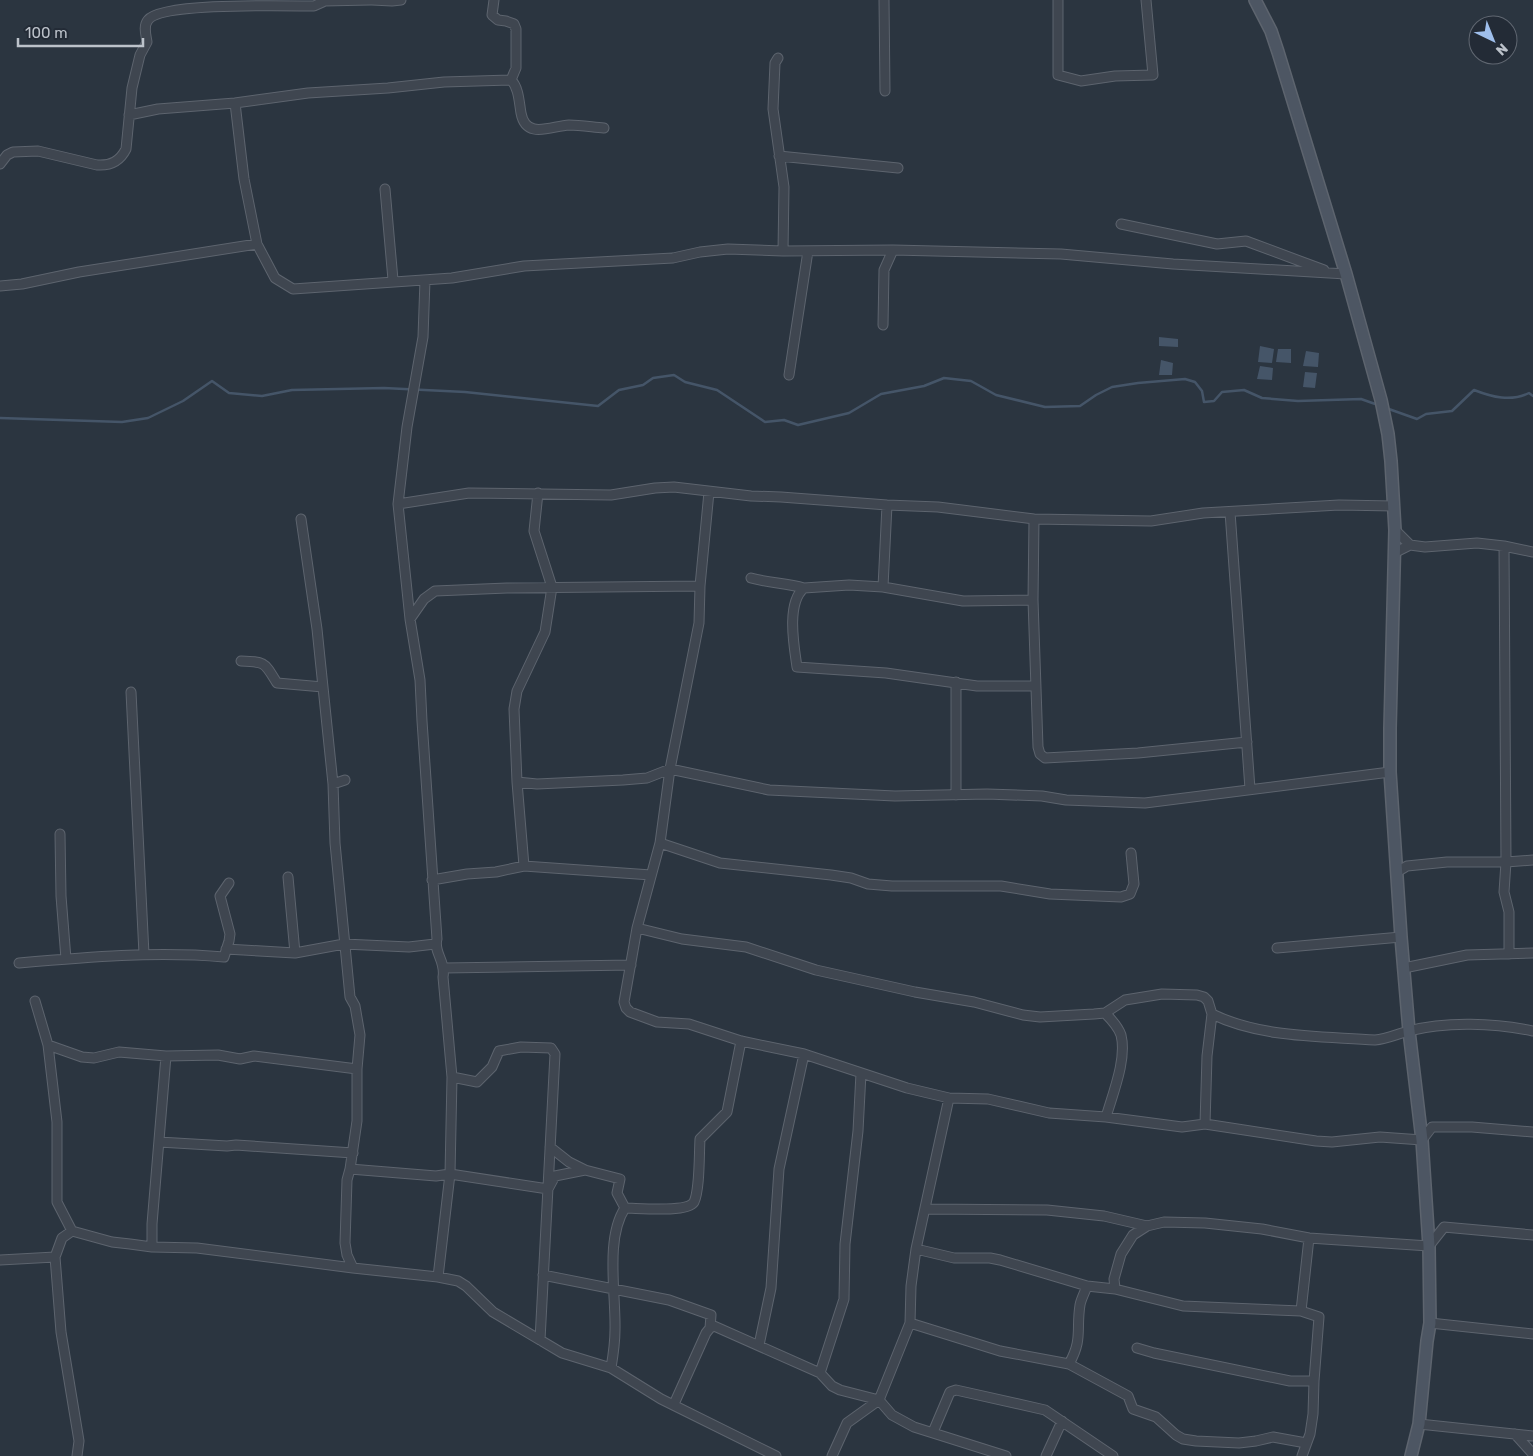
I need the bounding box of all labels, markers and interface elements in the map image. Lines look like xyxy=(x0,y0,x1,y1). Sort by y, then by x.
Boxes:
scale bar xyxy=(18,15,142,47)
north arrow xyxy=(1468,15,1518,65)
text: 100 m xyxy=(25,24,67,42)
text: N xyxy=(1492,39,1511,59)

